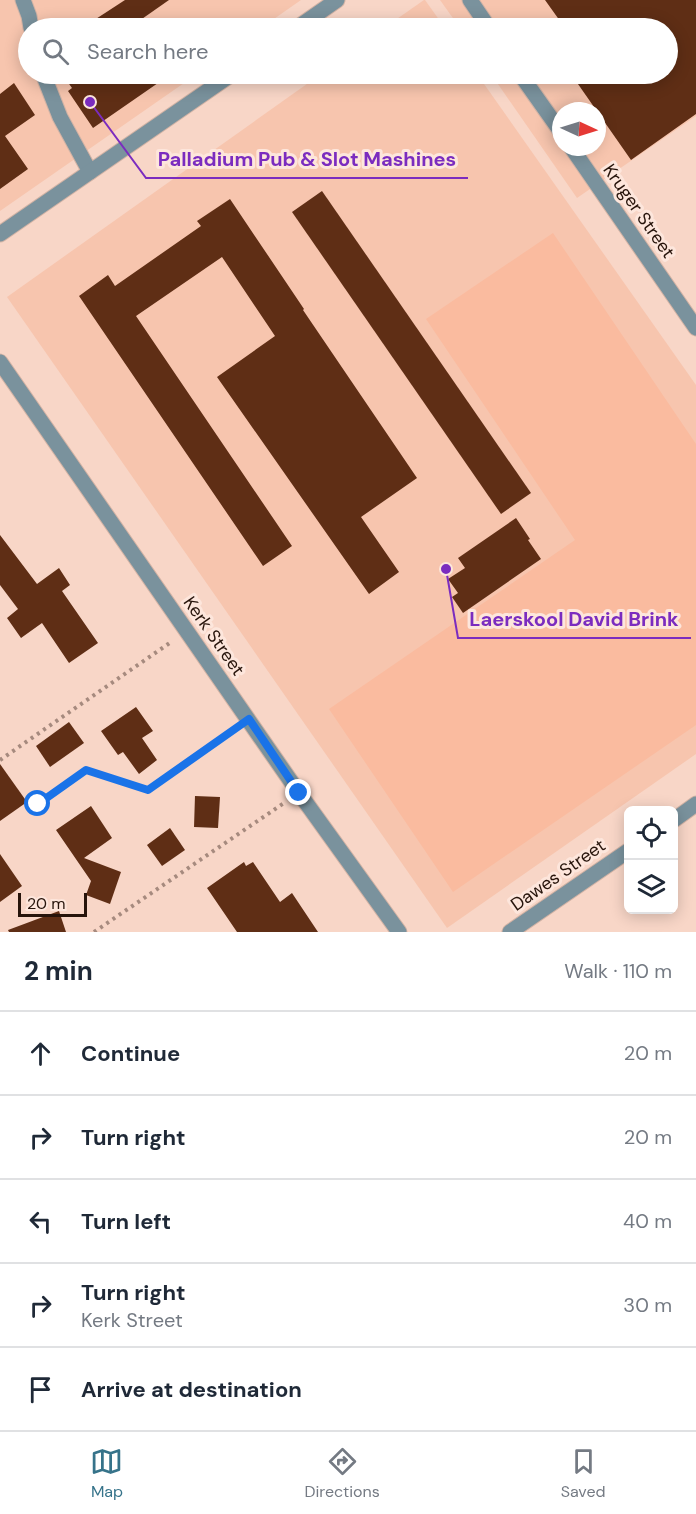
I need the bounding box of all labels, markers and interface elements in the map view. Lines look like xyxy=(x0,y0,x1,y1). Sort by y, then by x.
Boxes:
search box xyxy=(18,18,678,84)
icon: search xyxy=(39,35,72,68)
text: Search here xyxy=(87,37,208,66)
north arrow xyxy=(552,102,606,156)
callout: Palladium Pub & Slot Mashines xyxy=(146,140,468,178)
text: Palladium Pub & Slot Mashines xyxy=(158,146,456,172)
street label: Kruger Street xyxy=(598,159,680,263)
street label: Kerk Street xyxy=(178,592,250,680)
callout: Laerskool David Brink xyxy=(458,600,691,638)
text: Laerskool David Brink xyxy=(469,606,679,632)
route end xyxy=(285,779,311,805)
route start xyxy=(24,790,50,816)
map controls xyxy=(624,806,678,914)
button: locate xyxy=(624,806,678,860)
street label: Dawes Street xyxy=(506,833,610,917)
button: layers xyxy=(624,860,678,914)
scale bar xyxy=(18,890,87,918)
text: 20 m xyxy=(27,893,66,914)
text: 2 min xyxy=(24,954,93,988)
text: Walk · 110 m xyxy=(564,958,672,984)
icon: ahead xyxy=(24,1037,57,1070)
text: Continue xyxy=(81,1039,180,1068)
text: 20 m xyxy=(624,1040,672,1066)
icon: right xyxy=(24,1121,57,1154)
text: Turn right xyxy=(81,1123,186,1152)
text: 20 m xyxy=(624,1124,672,1150)
icon: left xyxy=(24,1205,57,1238)
text: Turn left xyxy=(81,1207,171,1236)
text: 40 m xyxy=(623,1208,672,1234)
text: Turn right xyxy=(81,1278,186,1307)
icon: right xyxy=(24,1289,57,1322)
text: 30 m xyxy=(623,1292,672,1318)
text: Kerk Street xyxy=(81,1307,183,1333)
icon: arrive xyxy=(24,1373,57,1406)
text: Arrive at destination xyxy=(81,1375,302,1404)
tab: Map xyxy=(90,1445,123,1502)
tab: Directions xyxy=(304,1445,380,1502)
tab: Saved xyxy=(561,1445,606,1502)

